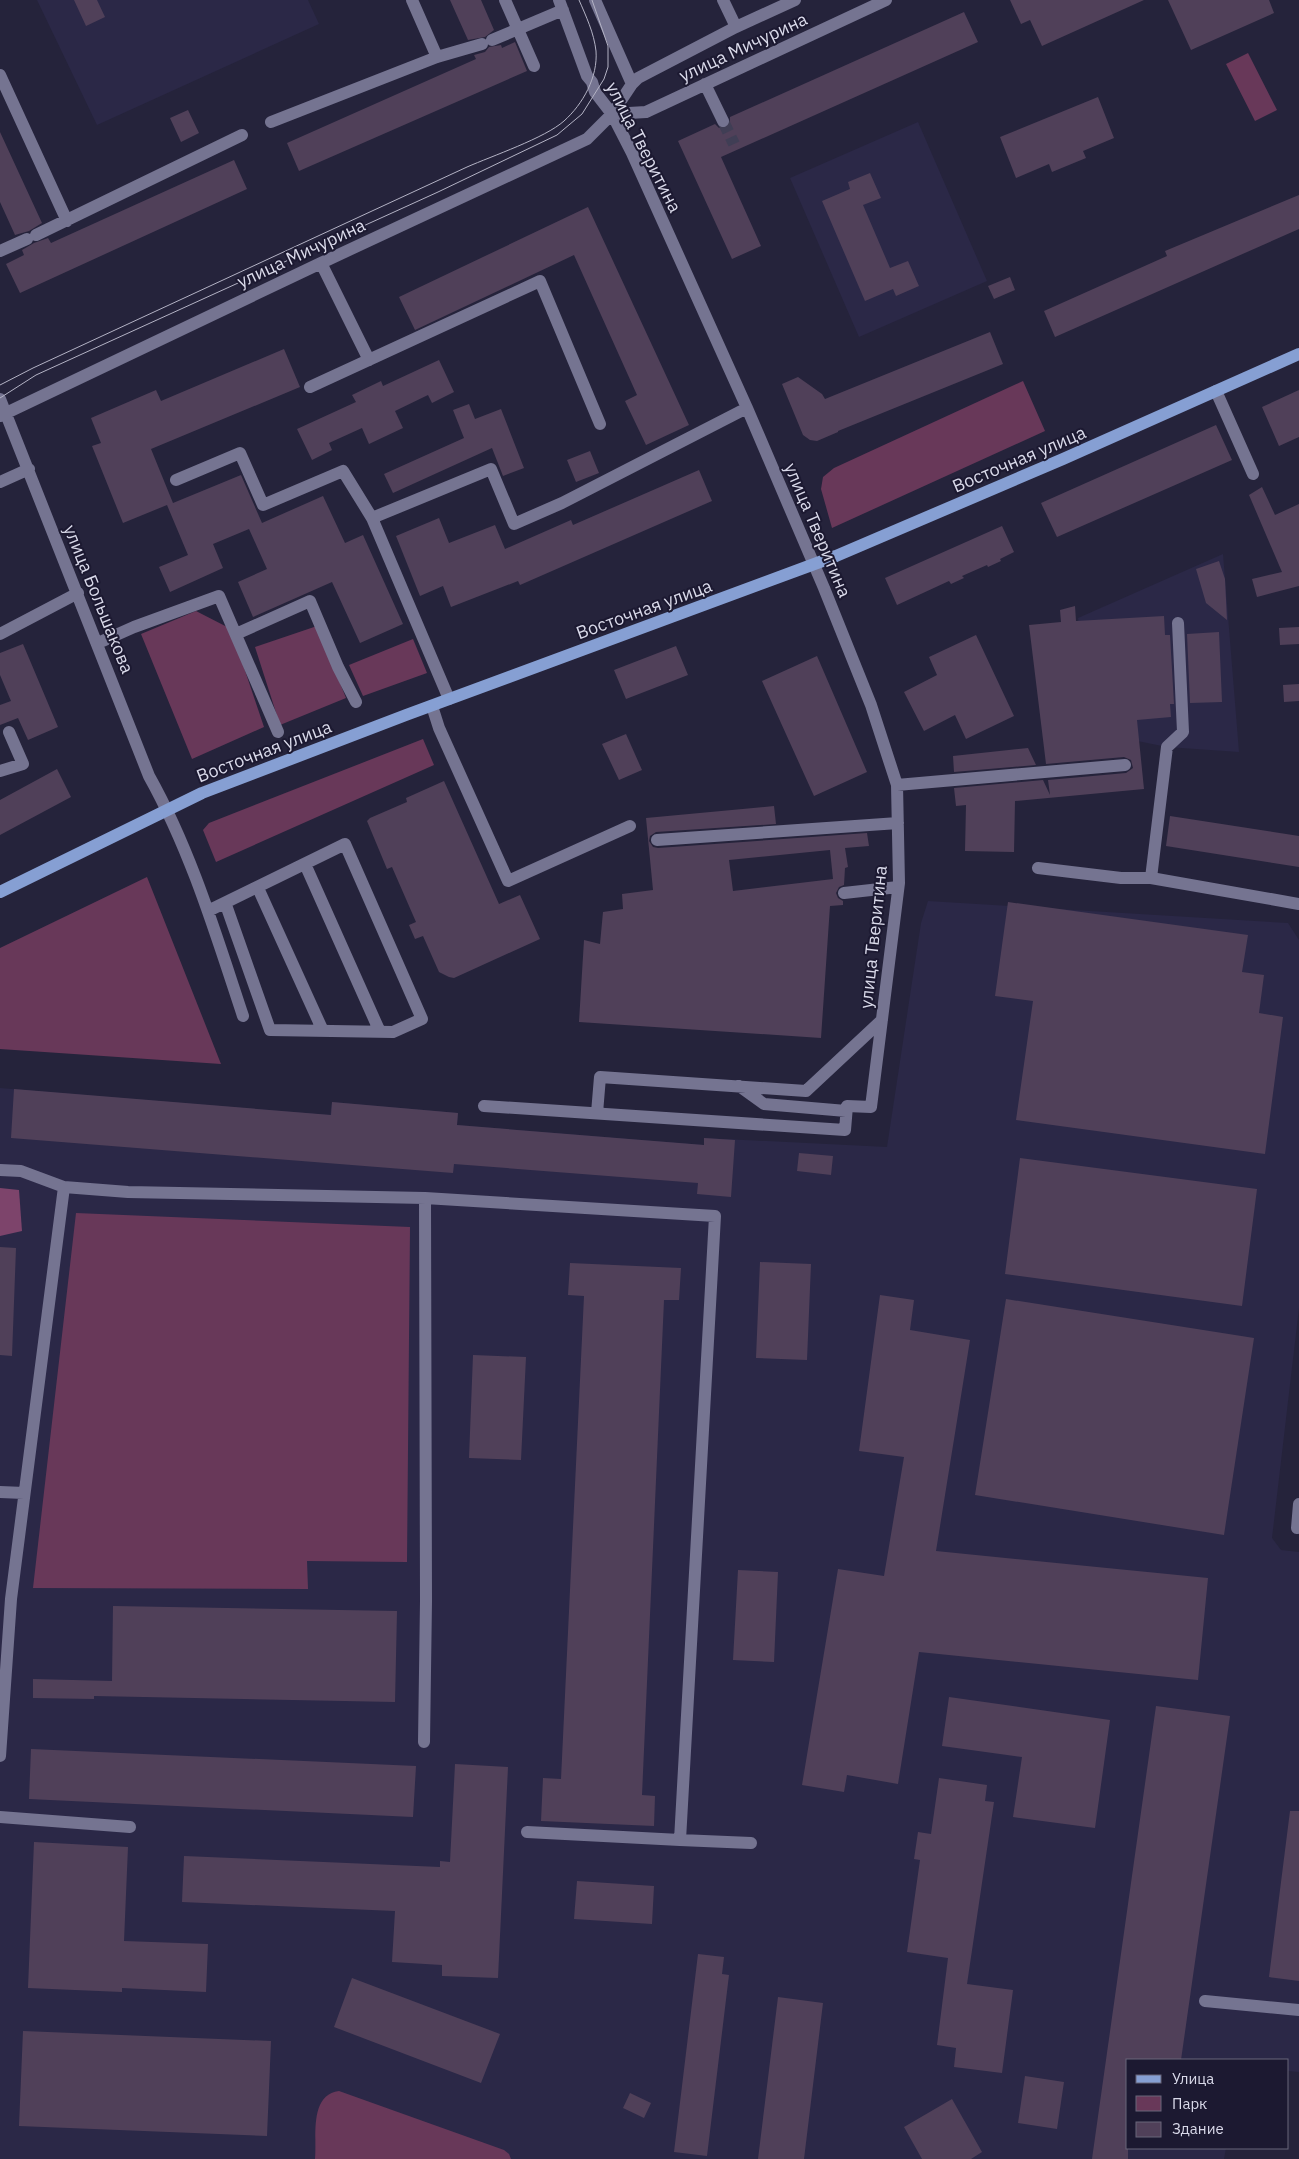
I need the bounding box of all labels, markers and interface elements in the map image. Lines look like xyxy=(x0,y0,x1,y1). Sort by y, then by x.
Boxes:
street label: улица Мичурина xyxy=(675,7,811,87)
street label: улица Тверитина xyxy=(601,78,687,217)
street label: улица Мичурина xyxy=(233,213,369,293)
street label: Восточная улица xyxy=(949,420,1090,498)
street label: улица Тверитина xyxy=(779,459,857,601)
street label: улица Большакова xyxy=(59,521,139,677)
street label: Восточная улица xyxy=(573,574,715,644)
street label: Восточная улица xyxy=(193,715,335,787)
street label: улица Тверитина xyxy=(854,864,892,1010)
legend xyxy=(1126,2059,1289,2149)
text: Улица xyxy=(1172,2069,1214,2088)
text: Парк xyxy=(1172,2094,1207,2113)
text: Здание xyxy=(1172,2119,1224,2138)

